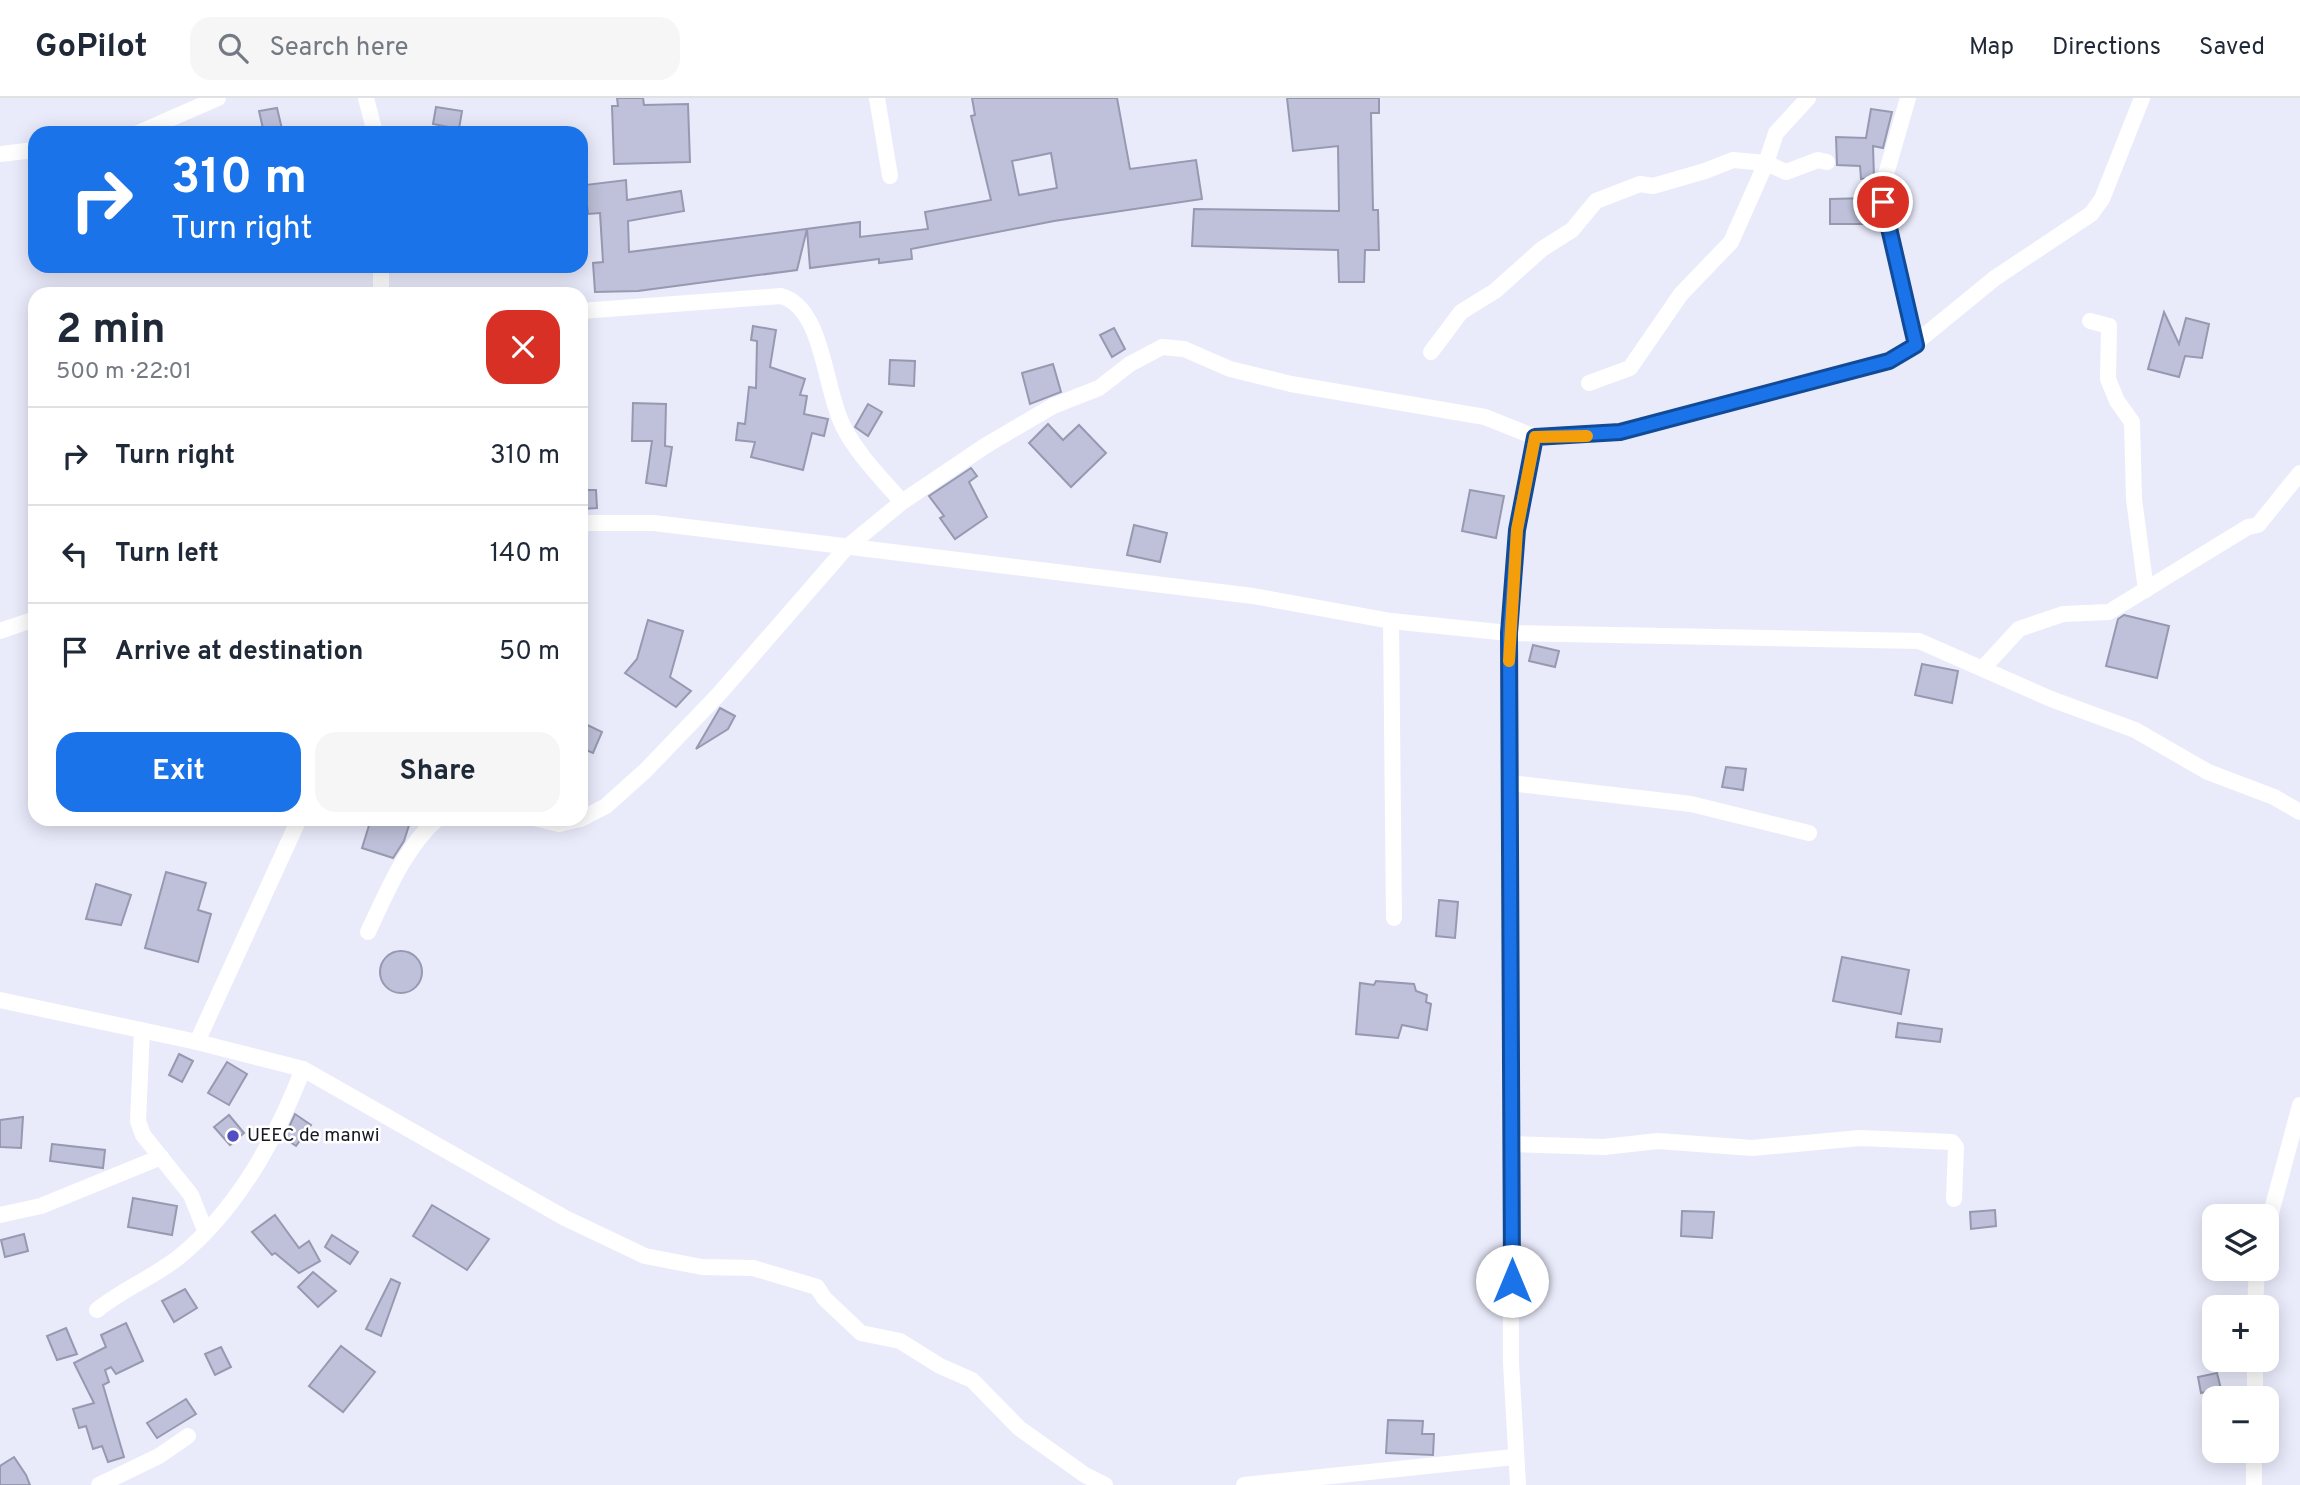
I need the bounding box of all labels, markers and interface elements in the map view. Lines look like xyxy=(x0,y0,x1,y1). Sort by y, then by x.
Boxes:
search box xyxy=(190,17,680,80)
text: GoPilot xyxy=(35,27,148,69)
icon: search xyxy=(214,29,252,67)
text: Search here xyxy=(270,32,408,65)
text: Map xyxy=(1969,33,2014,63)
text: Directions xyxy=(2052,33,2161,63)
text: Saved xyxy=(2199,33,2265,63)
text: 310 m xyxy=(171,149,307,211)
icon: right xyxy=(56,154,147,245)
pin xyxy=(1853,172,1913,232)
icon: arrive xyxy=(1864,183,1902,221)
text: Turn right xyxy=(171,210,313,250)
text: 2 min xyxy=(56,305,166,358)
button: close xyxy=(486,310,560,384)
text: 500 m · 22:01 xyxy=(56,358,192,387)
icon: right xyxy=(56,437,94,475)
text: Turn right xyxy=(115,440,235,473)
text: 310 m xyxy=(490,440,560,473)
icon: left xyxy=(56,535,94,573)
text: Turn left xyxy=(115,538,219,571)
text: 140 m xyxy=(490,538,560,571)
icon: arrive xyxy=(56,633,94,671)
text: Arrive at destination xyxy=(115,636,363,669)
text: 50 m xyxy=(499,636,560,669)
button: Exit xyxy=(56,732,301,812)
button: Share xyxy=(315,732,560,812)
place label: UEEC de manwi xyxy=(247,1124,380,1148)
marker: UEEC de manwi xyxy=(225,1128,241,1144)
map controls xyxy=(2202,1204,2279,1463)
button: layers xyxy=(2202,1204,2279,1281)
position arrow xyxy=(1475,1244,1549,1318)
button: + xyxy=(2202,1295,2279,1372)
button: − xyxy=(2202,1386,2279,1463)

